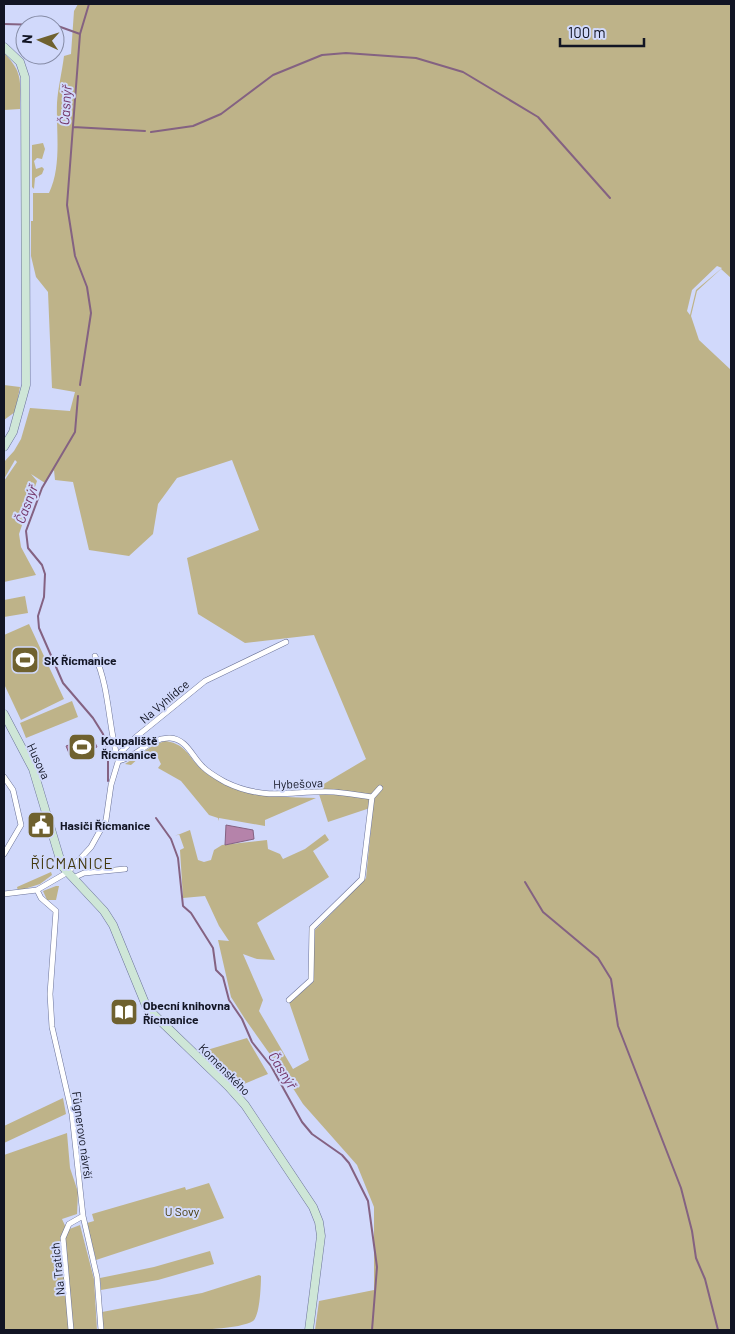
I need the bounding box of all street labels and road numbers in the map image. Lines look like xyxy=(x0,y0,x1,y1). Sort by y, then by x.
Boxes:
street label: Na Vyhlídce xyxy=(136,676,192,726)
street label: Husova xyxy=(25,741,53,781)
street label: Hybešova xyxy=(273,775,323,791)
street label: Komenského xyxy=(196,1040,254,1098)
street label: Fügnerovo návrší xyxy=(70,1090,96,1180)
street label: Na Tratích xyxy=(47,1242,67,1296)

